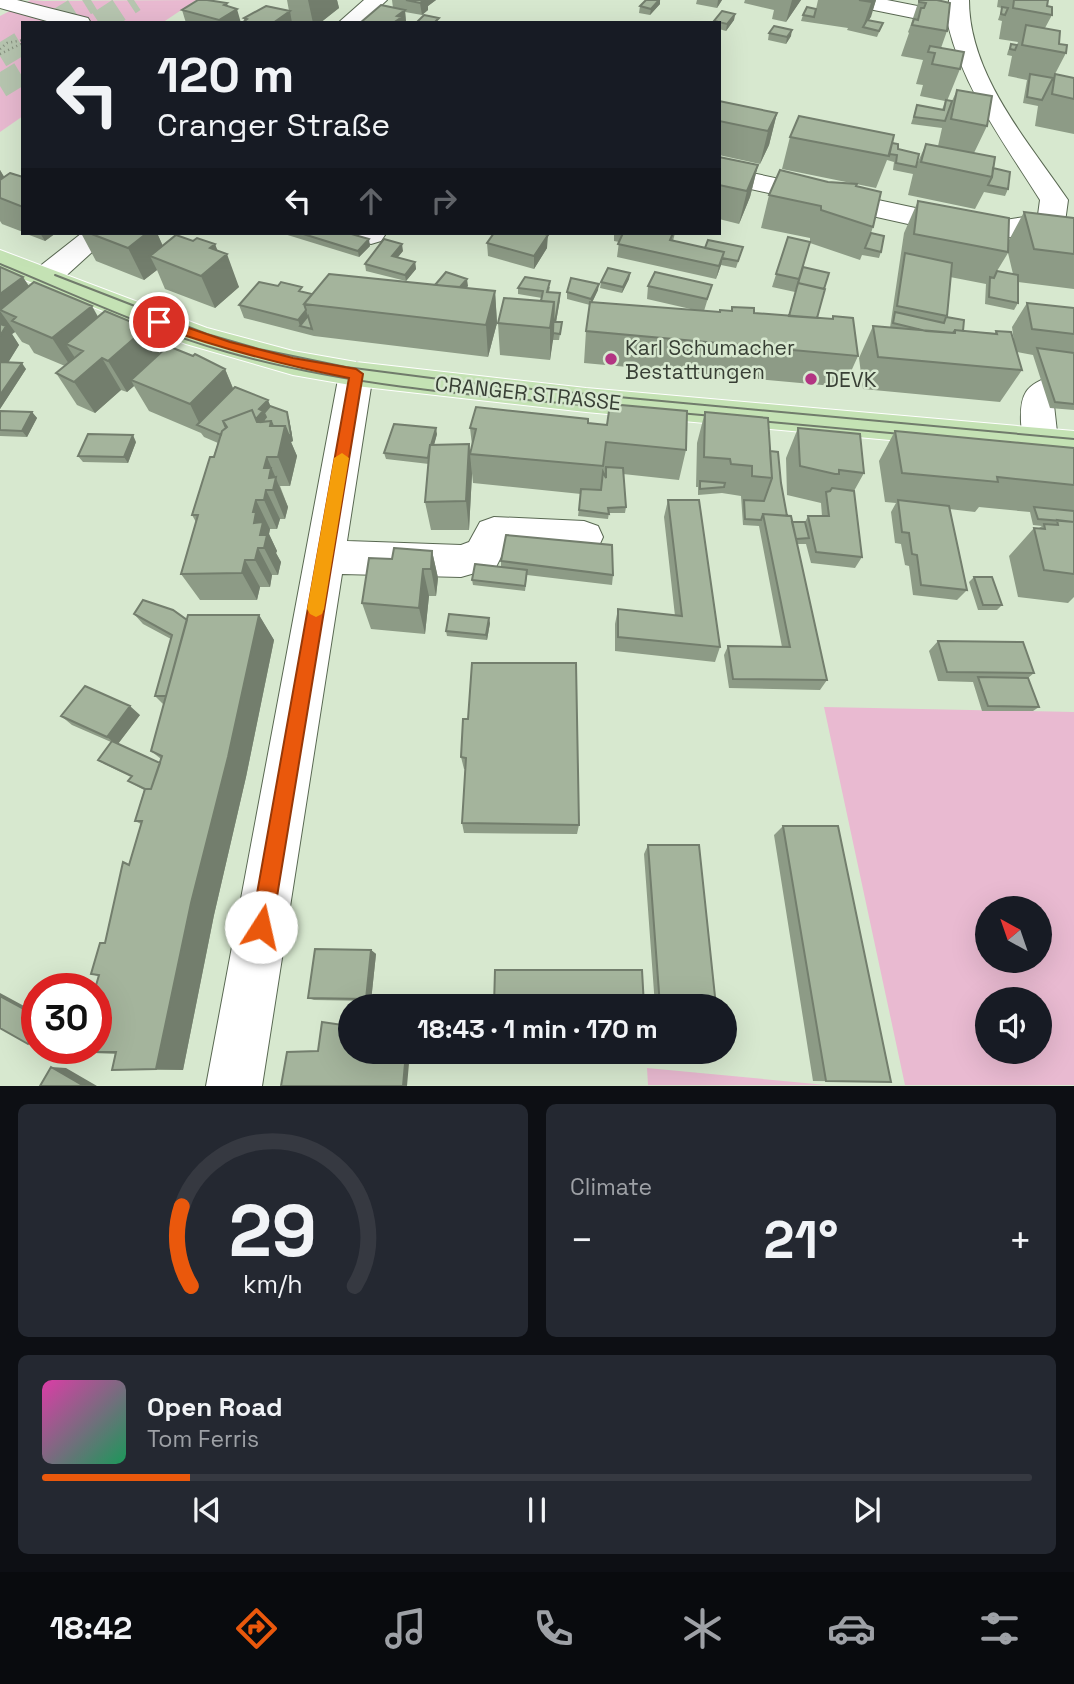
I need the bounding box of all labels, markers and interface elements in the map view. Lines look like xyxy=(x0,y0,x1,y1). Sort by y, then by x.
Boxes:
text: 120 m xyxy=(157,44,294,106)
icon: left xyxy=(42,49,133,140)
text: Cranger Straße xyxy=(157,105,390,145)
icon: left xyxy=(279,182,317,220)
icon: ahead xyxy=(352,182,390,220)
icon: right xyxy=(425,182,463,220)
pin xyxy=(129,292,189,352)
icon: arrive xyxy=(140,303,178,341)
place label: Karl Schumacher Bestattungen xyxy=(625,334,795,385)
marker: Karl Schumacher Bestattungen xyxy=(603,351,619,367)
place label: DEVK xyxy=(825,366,877,393)
street label: CRANGER STRASSE xyxy=(434,370,622,416)
marker: DEVK xyxy=(803,371,819,387)
position arrow xyxy=(224,890,298,964)
north arrow xyxy=(975,896,1052,973)
map controls xyxy=(975,896,1052,1064)
speed limit sign: 30 xyxy=(21,973,112,1064)
button: sound xyxy=(975,987,1052,1064)
text: 18:43 · 1 min · 170 m xyxy=(417,1012,658,1046)
text: Climate xyxy=(570,1172,652,1202)
text: 29 xyxy=(229,1185,317,1278)
text: 21° xyxy=(764,1207,838,1273)
text: − xyxy=(570,1216,594,1264)
text: + xyxy=(1008,1216,1032,1264)
text: km/h xyxy=(243,1268,303,1300)
text: Open Road xyxy=(147,1390,283,1424)
text: Tom Ferris xyxy=(147,1424,259,1454)
icon: previous xyxy=(188,1491,226,1529)
icon: pause xyxy=(518,1491,556,1529)
icon: next xyxy=(848,1491,886,1529)
icon: directions xyxy=(232,1604,281,1653)
icon: music xyxy=(381,1604,430,1653)
icon: phone xyxy=(529,1604,578,1653)
icon: climate xyxy=(678,1604,727,1653)
icon: car xyxy=(827,1604,876,1653)
icon: filters xyxy=(975,1604,1024,1653)
text: 18:42 xyxy=(50,1608,132,1648)

